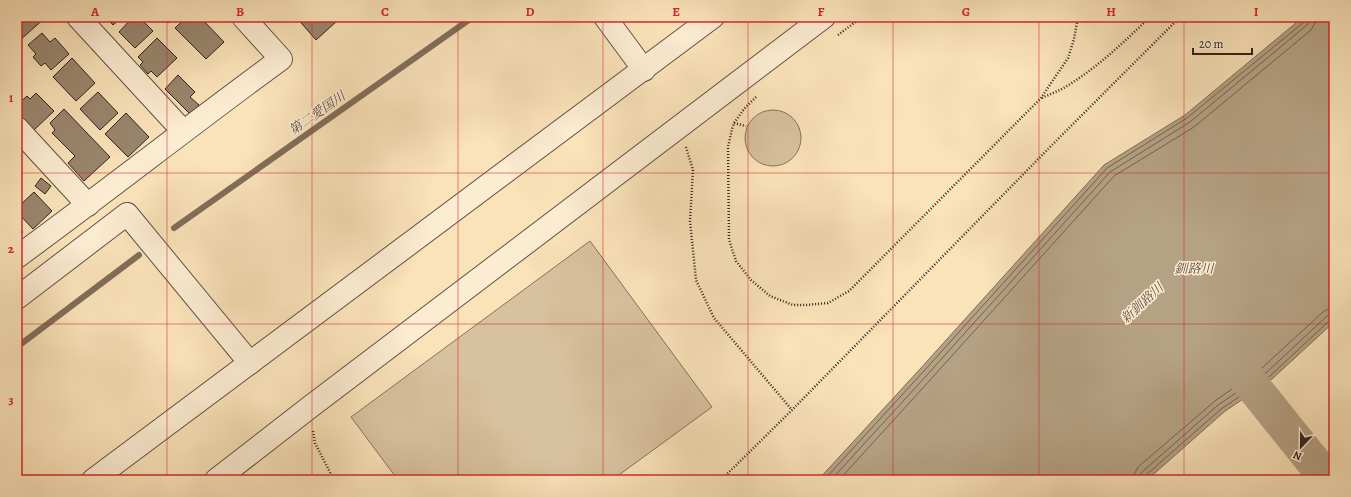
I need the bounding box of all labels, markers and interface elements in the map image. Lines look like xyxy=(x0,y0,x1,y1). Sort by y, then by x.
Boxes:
text: A xyxy=(90,3,100,20)
text: B xyxy=(236,3,244,20)
text: C xyxy=(381,3,389,20)
text: D xyxy=(525,3,535,20)
text: E xyxy=(672,3,680,20)
text: F xyxy=(818,3,825,20)
text: G xyxy=(962,3,970,20)
text: H xyxy=(1106,3,1116,20)
text: I xyxy=(1254,3,1259,20)
scale bar xyxy=(1193,30,1252,56)
text: 20 m xyxy=(1199,36,1223,52)
water label: 第二愛国川 xyxy=(285,86,350,139)
text: 1 xyxy=(9,89,14,106)
text: 2 xyxy=(8,240,15,257)
water label: 釧路川 xyxy=(1174,260,1215,277)
water label: 新釧路川 xyxy=(1117,278,1168,327)
text: 3 xyxy=(8,391,14,408)
north arrow xyxy=(1281,427,1321,467)
text: N xyxy=(1291,447,1304,464)

